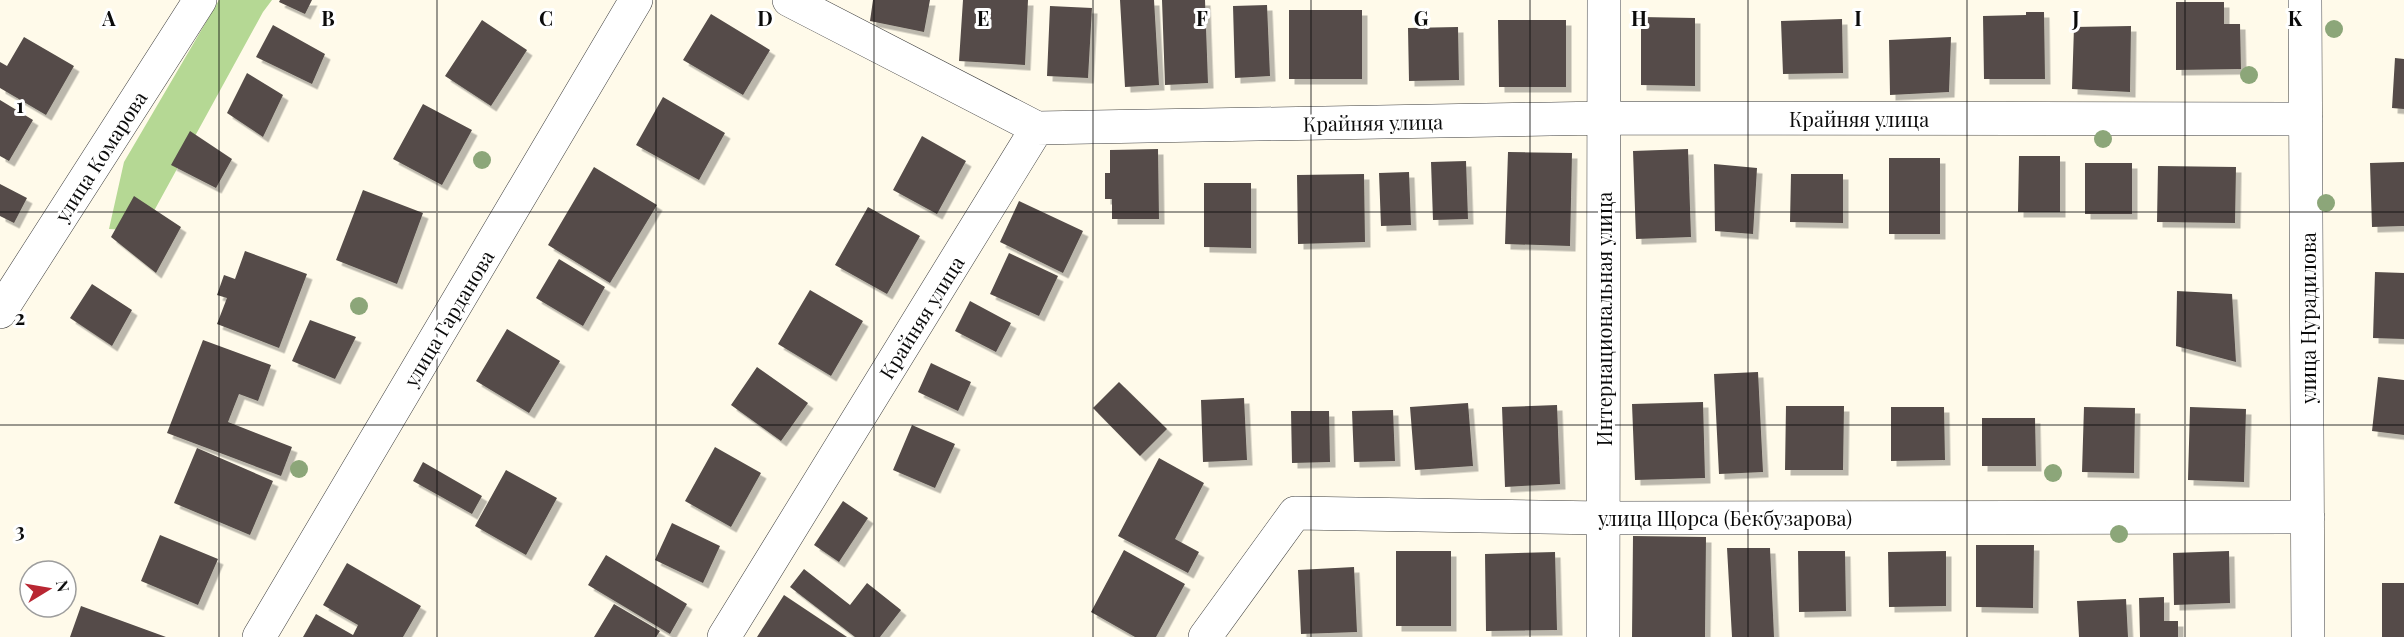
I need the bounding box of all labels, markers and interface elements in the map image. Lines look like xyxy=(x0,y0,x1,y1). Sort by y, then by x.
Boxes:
text: A xyxy=(101,4,116,31)
text: B xyxy=(321,4,335,31)
text: C xyxy=(539,4,553,31)
text: D xyxy=(757,4,773,31)
text: E xyxy=(977,4,989,31)
text: F xyxy=(1196,4,1208,31)
text: G xyxy=(1414,4,1429,31)
text: H xyxy=(1631,4,1647,31)
text: I xyxy=(1854,4,1862,31)
text: J xyxy=(2071,4,2080,31)
text: K xyxy=(2288,4,2303,31)
street label: улица Комарова xyxy=(47,85,152,227)
text: 1 xyxy=(16,91,24,118)
street label: Крайняя улица xyxy=(1789,105,1929,132)
street label: Крайняя улица xyxy=(1303,107,1443,137)
street label: Интернациональная улица xyxy=(1590,192,1617,446)
street label: улица Нурадилова xyxy=(2294,232,2321,405)
street label: улица Гарданова xyxy=(396,245,499,392)
street label: Крайняя улица xyxy=(872,250,970,384)
text: 2 xyxy=(15,303,25,330)
street label: улица Щорса (Бекбузарова) xyxy=(1597,504,1852,531)
text: 3 xyxy=(15,516,25,543)
north arrow xyxy=(18,559,78,619)
text: N xyxy=(52,578,75,594)

